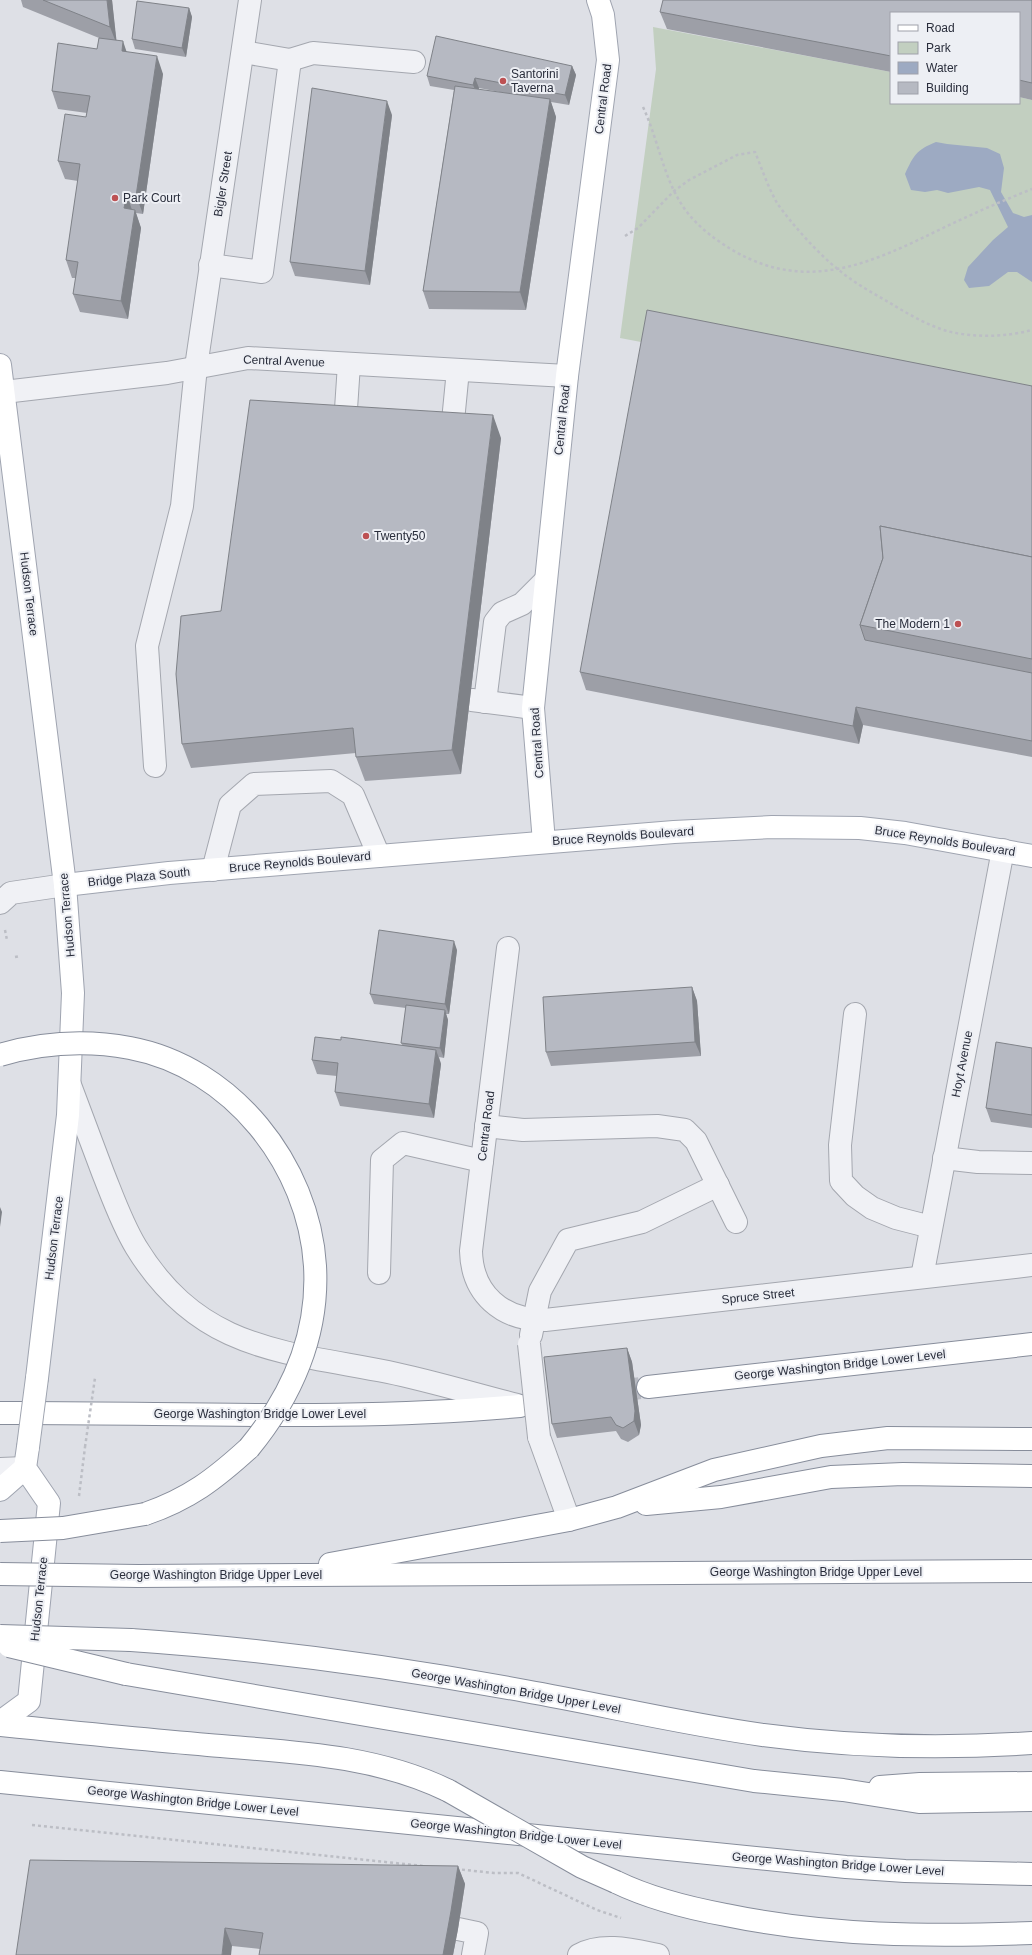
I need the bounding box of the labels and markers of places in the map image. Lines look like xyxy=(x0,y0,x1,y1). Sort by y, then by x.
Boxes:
place label: Santorini Taverna xyxy=(511,67,558,95)
marker: Santorini Taverna xyxy=(498,76,508,86)
place label: Park Court xyxy=(123,191,181,205)
marker: Park Court xyxy=(110,193,120,203)
place label: Twenty50 xyxy=(374,529,426,543)
marker: Twenty50 xyxy=(361,531,371,541)
place label: The Modern 1 xyxy=(875,617,950,631)
marker: The Modern 1 xyxy=(953,619,963,629)

